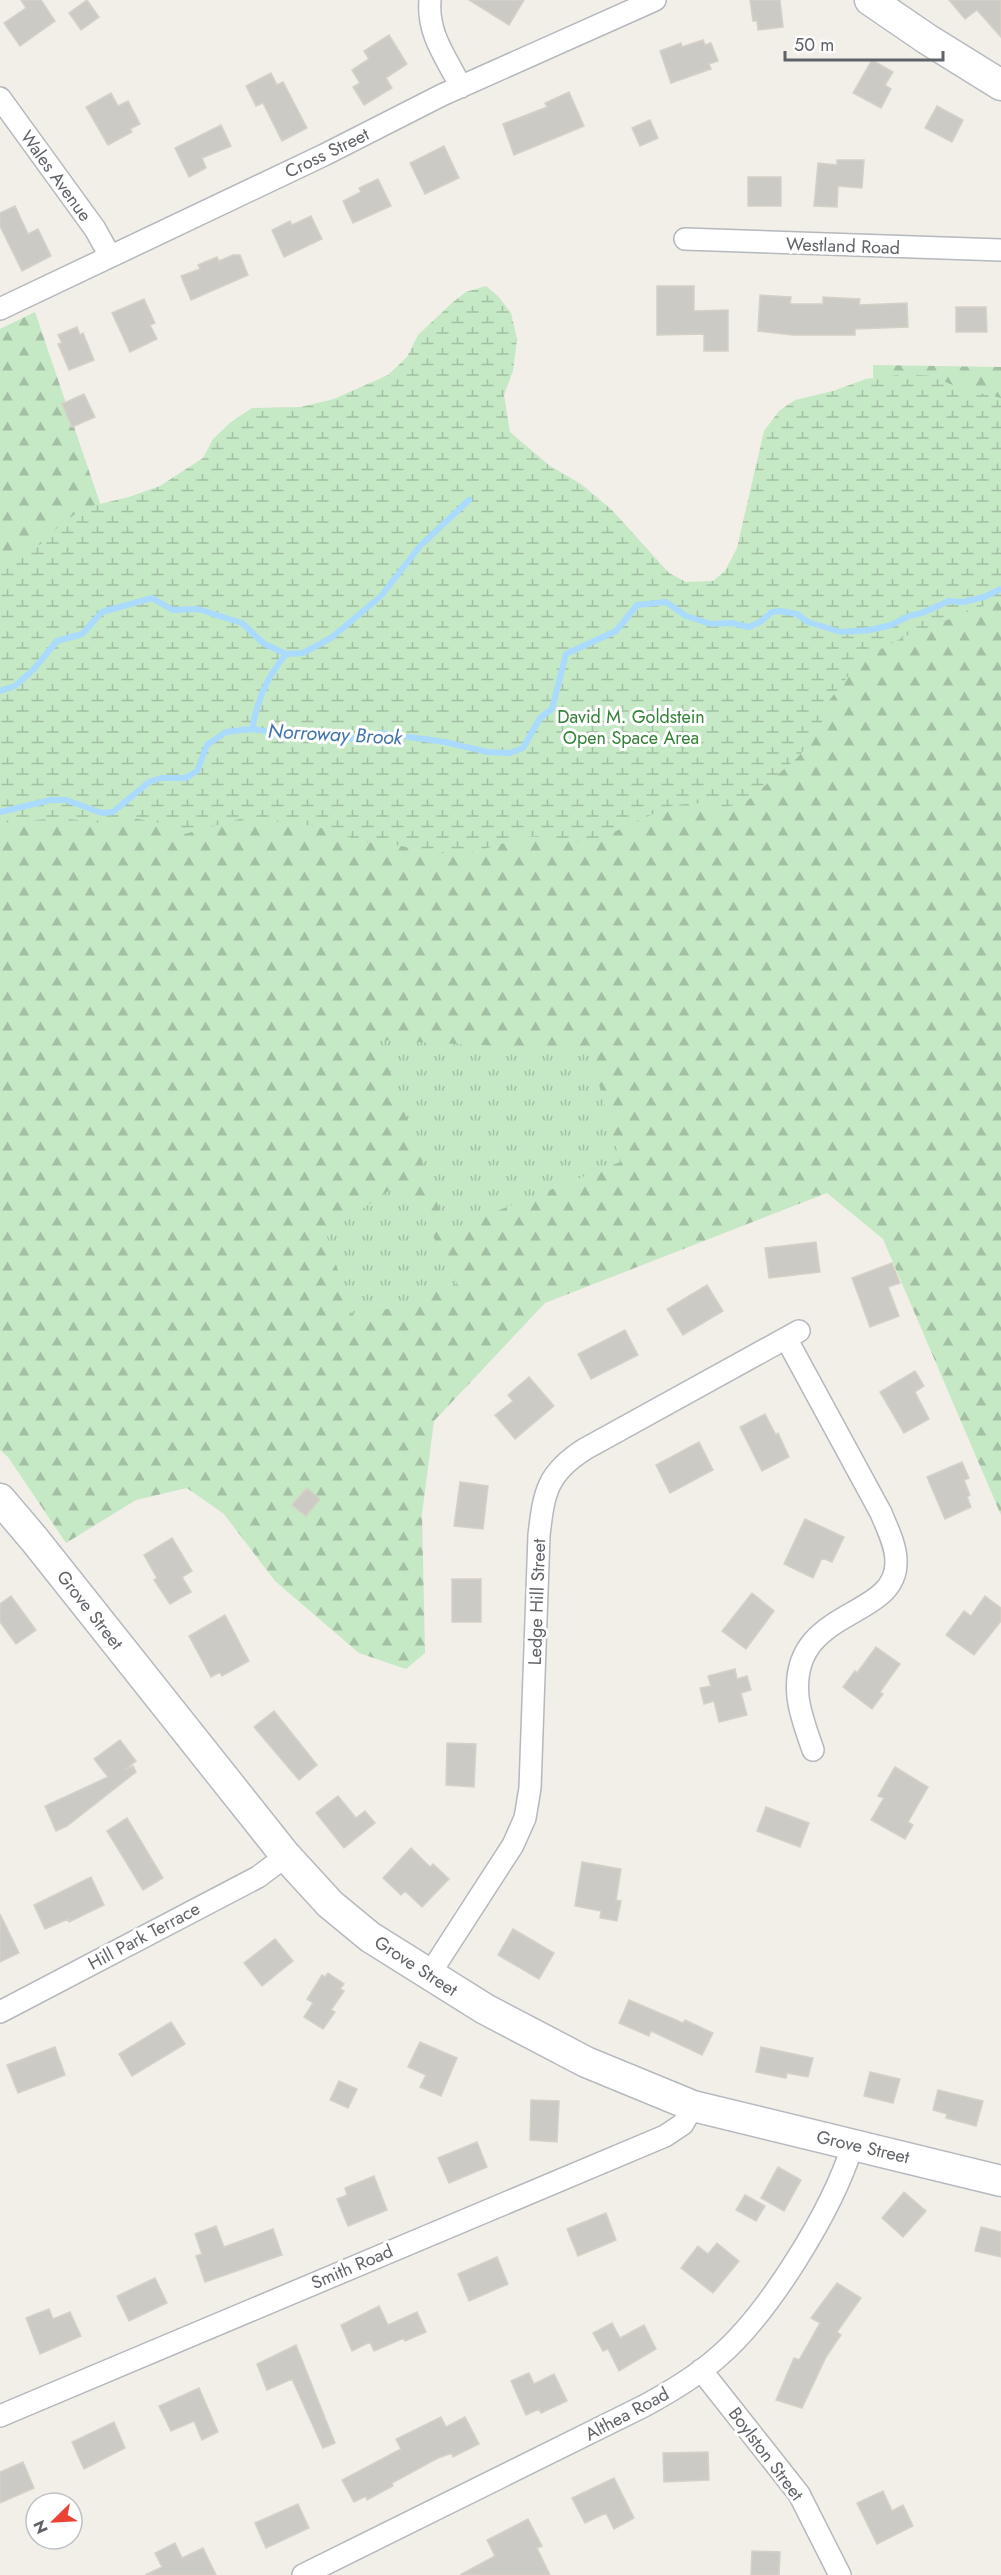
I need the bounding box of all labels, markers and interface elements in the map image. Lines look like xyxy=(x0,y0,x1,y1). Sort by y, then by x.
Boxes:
scale bar xyxy=(785,24,942,62)
text: 50 m xyxy=(794,32,834,58)
street label: Cross Street xyxy=(280,121,374,185)
street label: Wales Avenue xyxy=(14,125,98,227)
street label: Westland Road xyxy=(786,231,900,261)
park label: David M. Goldstein Open Space Area xyxy=(557,704,705,751)
water label: Norroway Brook xyxy=(267,716,404,753)
street label: Ledge Hill Street xyxy=(522,1538,552,1666)
street label: Grove Street xyxy=(51,1565,130,1656)
street label: Hill Park Terrace xyxy=(83,1896,205,1976)
street label: Grove Street xyxy=(369,1929,463,2003)
street label: Grove Street xyxy=(814,2124,913,2170)
street label: Smith Road xyxy=(307,2238,397,2296)
street label: Althea Road xyxy=(580,2381,674,2447)
street label: Boylston Street xyxy=(722,2402,810,2507)
north arrow xyxy=(24,2491,84,2551)
text: N xyxy=(28,2516,54,2537)

